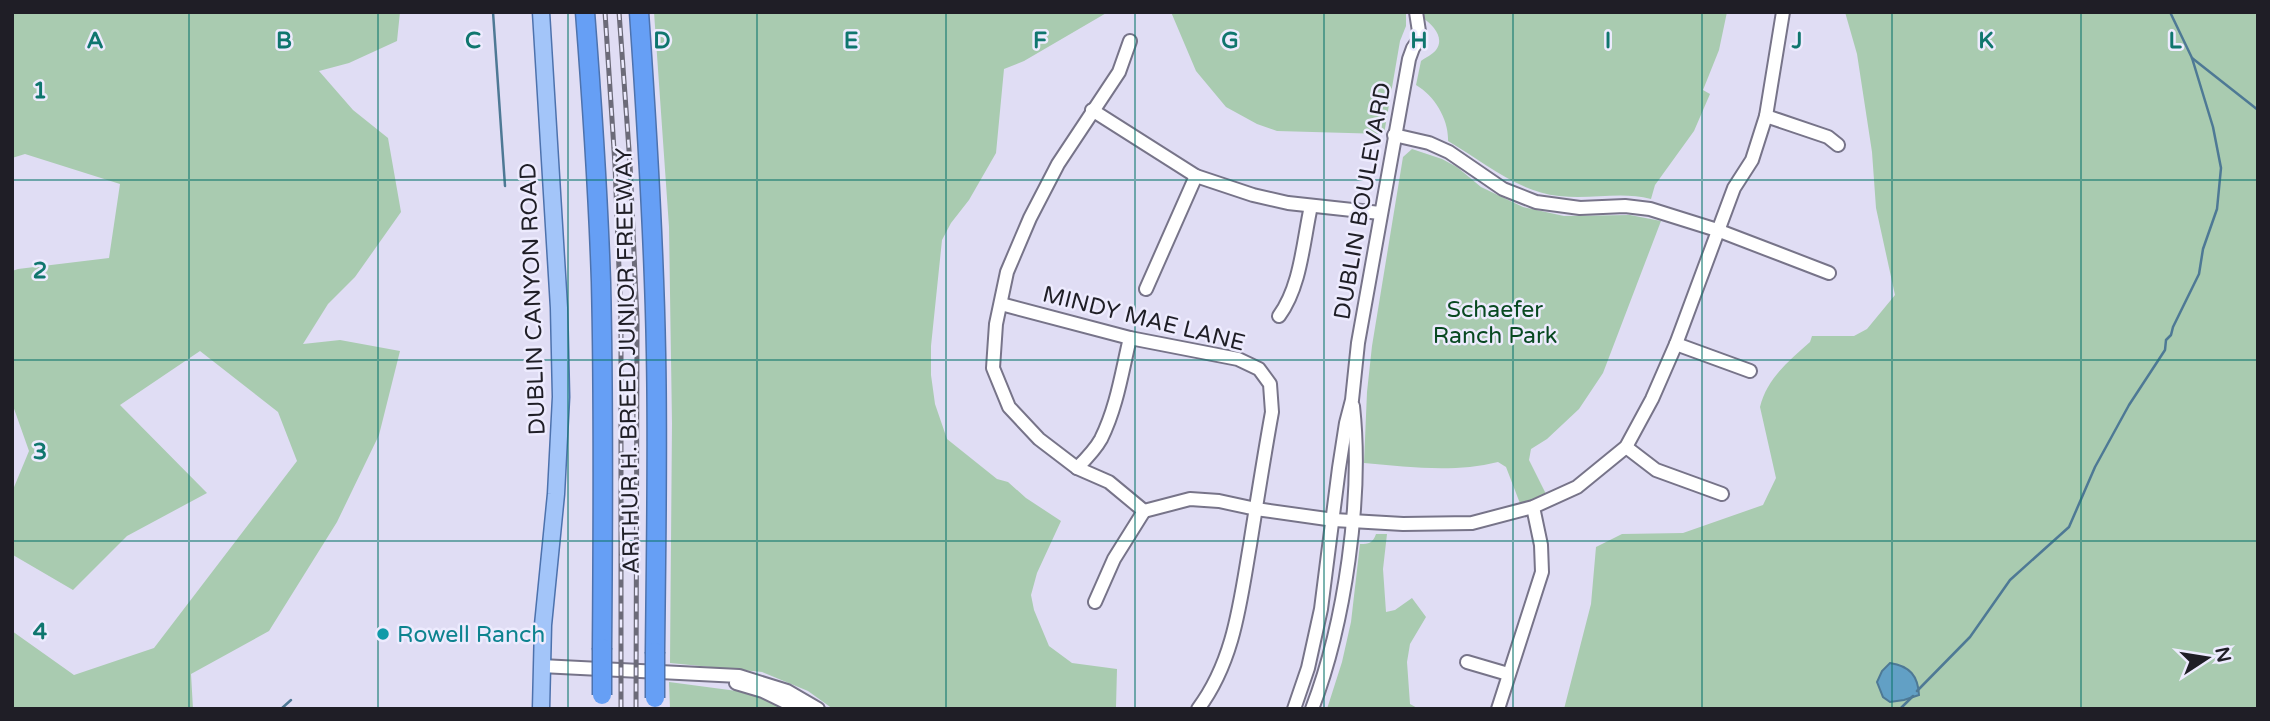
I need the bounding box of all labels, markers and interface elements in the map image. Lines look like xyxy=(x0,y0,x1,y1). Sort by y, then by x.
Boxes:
text: A xyxy=(86,27,104,55)
text: B xyxy=(276,27,292,55)
text: C xyxy=(465,27,481,55)
text: D xyxy=(653,27,671,55)
text: E xyxy=(844,27,858,55)
text: F xyxy=(1033,27,1047,55)
text: G xyxy=(1221,27,1239,55)
text: H xyxy=(1410,27,1428,55)
text: I xyxy=(1605,27,1611,55)
text: J xyxy=(1791,27,1802,55)
text: K xyxy=(1978,27,1994,55)
text: L xyxy=(2168,27,2182,55)
text: 1 xyxy=(33,77,47,105)
street label: DUBLIN BOULEVARD xyxy=(1328,80,1398,322)
street label: ARTHUR H. BREED JUNIOR FREEWAY xyxy=(610,147,646,574)
street label: DUBLIN CANYON ROAD xyxy=(514,162,552,436)
text: 2 xyxy=(33,257,47,285)
street label: MINDY MAE LANE xyxy=(1040,280,1248,358)
park label: Schaefer Ranch Park xyxy=(1433,296,1557,350)
text: 3 xyxy=(33,438,47,466)
text: 4 xyxy=(33,618,48,646)
place label: Rowell Ranch xyxy=(397,621,545,649)
north arrow xyxy=(2172,623,2242,693)
marker: Rowell Ranch xyxy=(375,626,391,642)
text: N xyxy=(2210,645,2235,664)

